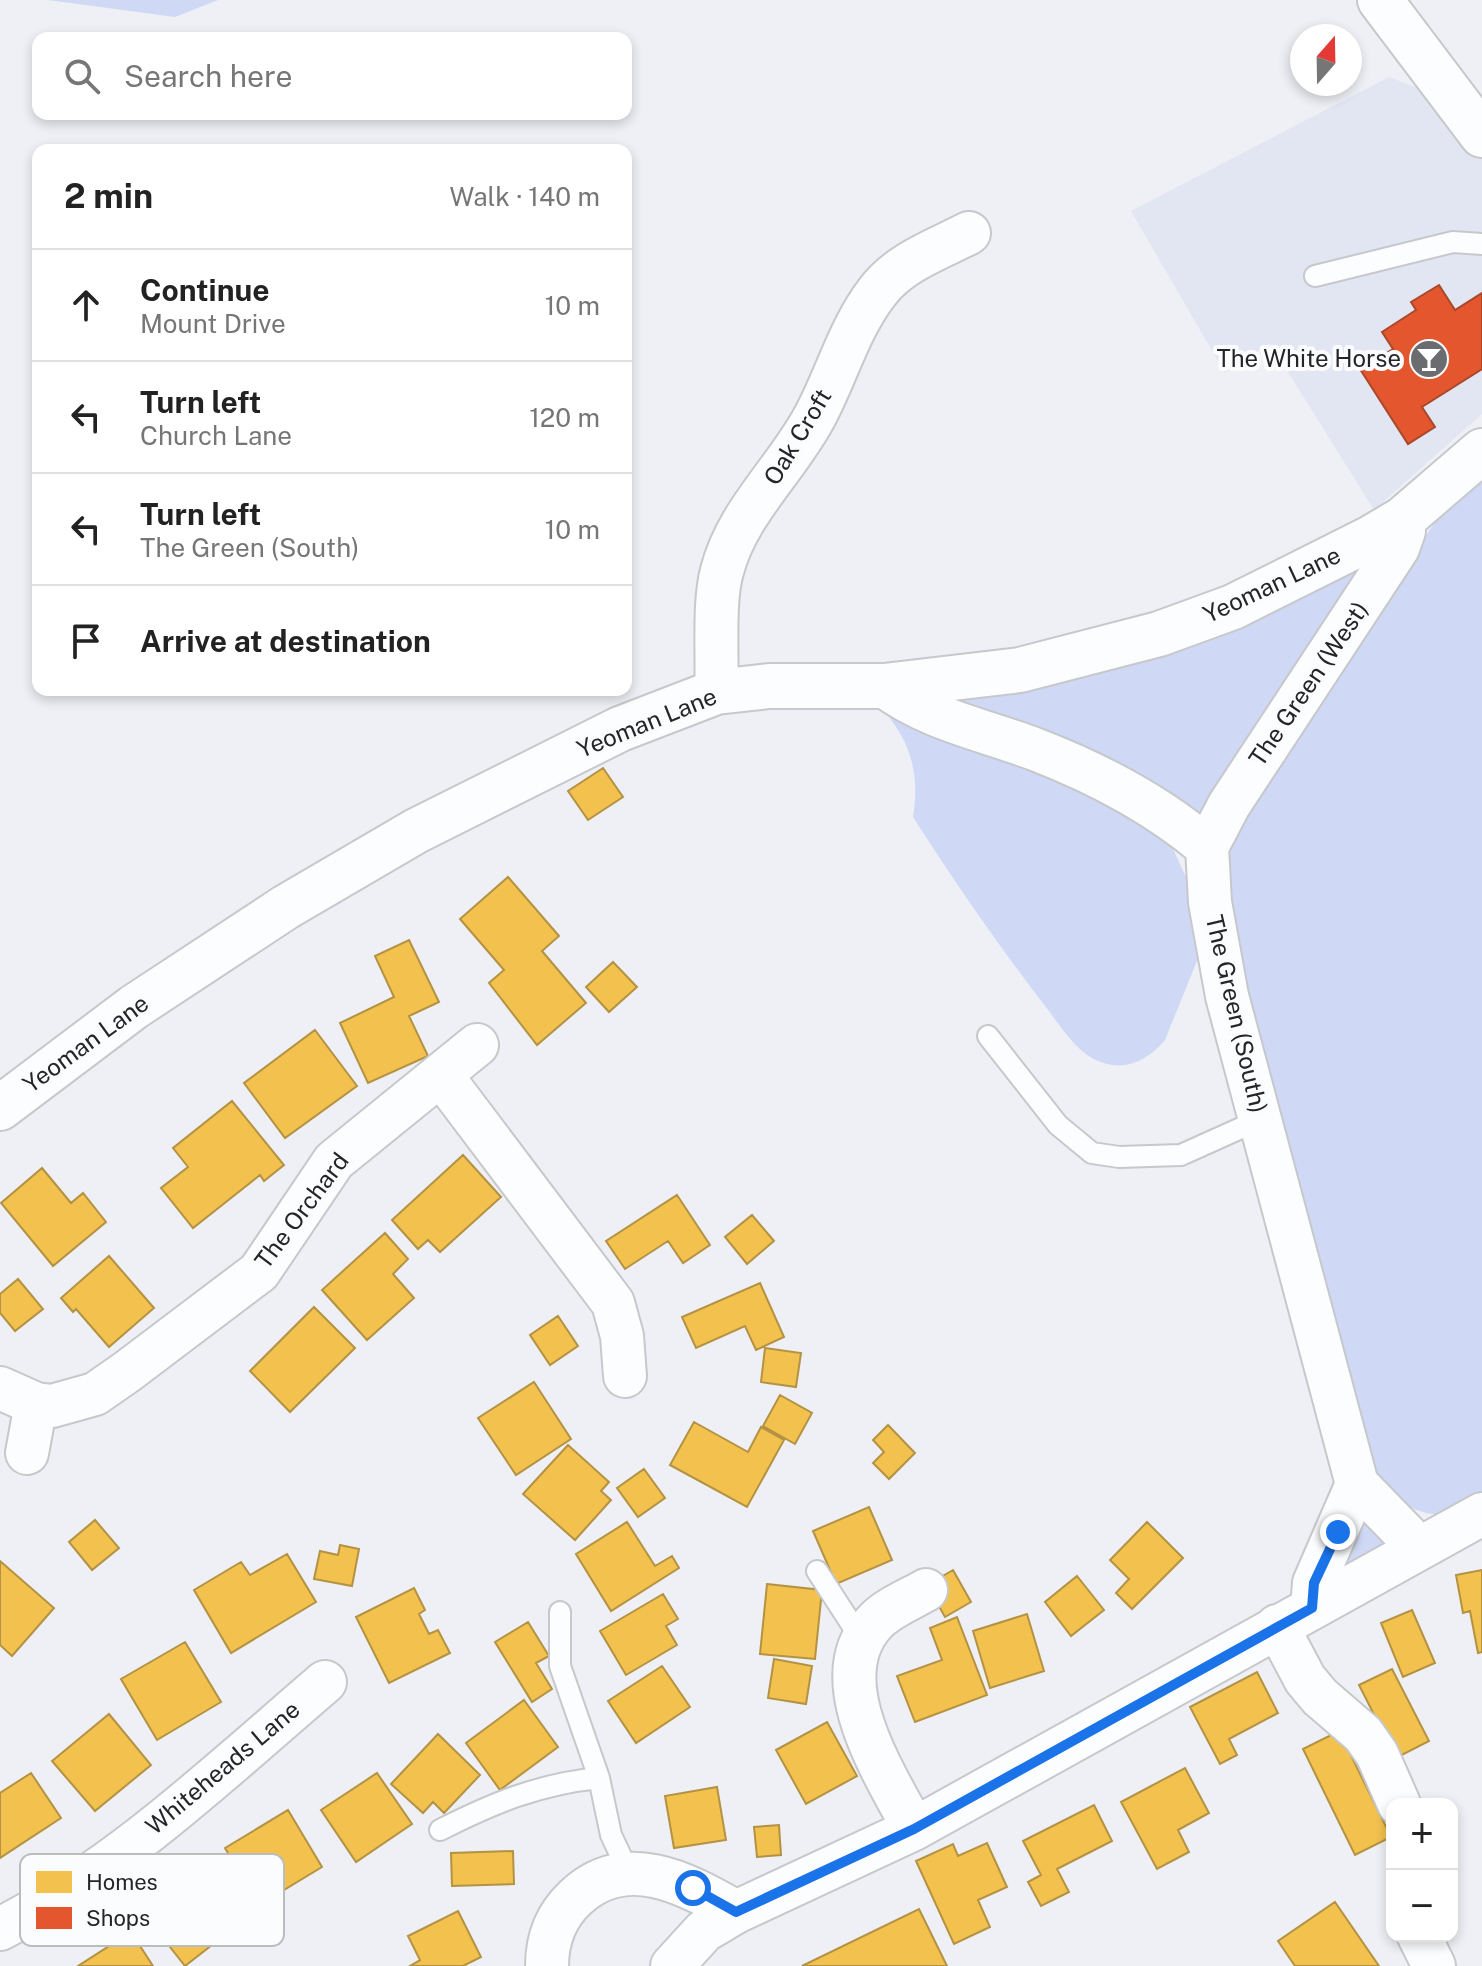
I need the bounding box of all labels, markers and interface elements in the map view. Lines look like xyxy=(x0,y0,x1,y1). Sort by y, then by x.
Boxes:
north arrow xyxy=(1290,24,1362,96)
search box xyxy=(32,32,632,120)
icon: search xyxy=(60,54,104,98)
text: Search here xyxy=(124,58,292,94)
text: 2 min xyxy=(64,176,153,216)
text: Walk · 140 m xyxy=(450,181,600,212)
text: Continue xyxy=(140,272,270,308)
icon: ahead xyxy=(64,283,108,327)
text: 10 m xyxy=(545,290,600,321)
text: Mount Drive xyxy=(140,308,286,339)
bar icon: The White Horse xyxy=(1408,338,1450,380)
place label: The White Horse xyxy=(1216,344,1401,372)
street label: Oak Croft xyxy=(758,383,837,489)
text: Turn left xyxy=(140,384,261,420)
icon: left xyxy=(64,395,108,439)
text: 120 m xyxy=(529,402,600,433)
text: Church Lane xyxy=(140,420,292,451)
text: Turn left xyxy=(140,496,261,532)
icon: left xyxy=(64,507,108,551)
text: 10 m xyxy=(545,514,600,545)
text: The Green (South) xyxy=(140,532,359,563)
street label: Yeoman Lane xyxy=(1199,540,1345,628)
street label: The Green (West) xyxy=(1243,596,1374,771)
icon: arrive xyxy=(64,619,108,663)
text: Arrive at destination xyxy=(140,623,431,659)
street label: Yeoman Lane xyxy=(573,681,721,763)
street label: The Green (South) xyxy=(1201,912,1273,1116)
street label: Yeoman Lane xyxy=(17,988,154,1098)
street label: The Orchard xyxy=(249,1147,354,1274)
route end xyxy=(1320,1514,1356,1550)
street label: Whiteheads Lane xyxy=(140,1695,305,1840)
map controls xyxy=(1386,1798,1458,1942)
button: + xyxy=(1386,1798,1458,1870)
legend xyxy=(20,1854,284,1946)
text: Homes xyxy=(86,1869,158,1895)
route start xyxy=(675,1870,711,1906)
button: − xyxy=(1386,1870,1458,1942)
text: Shops xyxy=(86,1905,150,1931)

